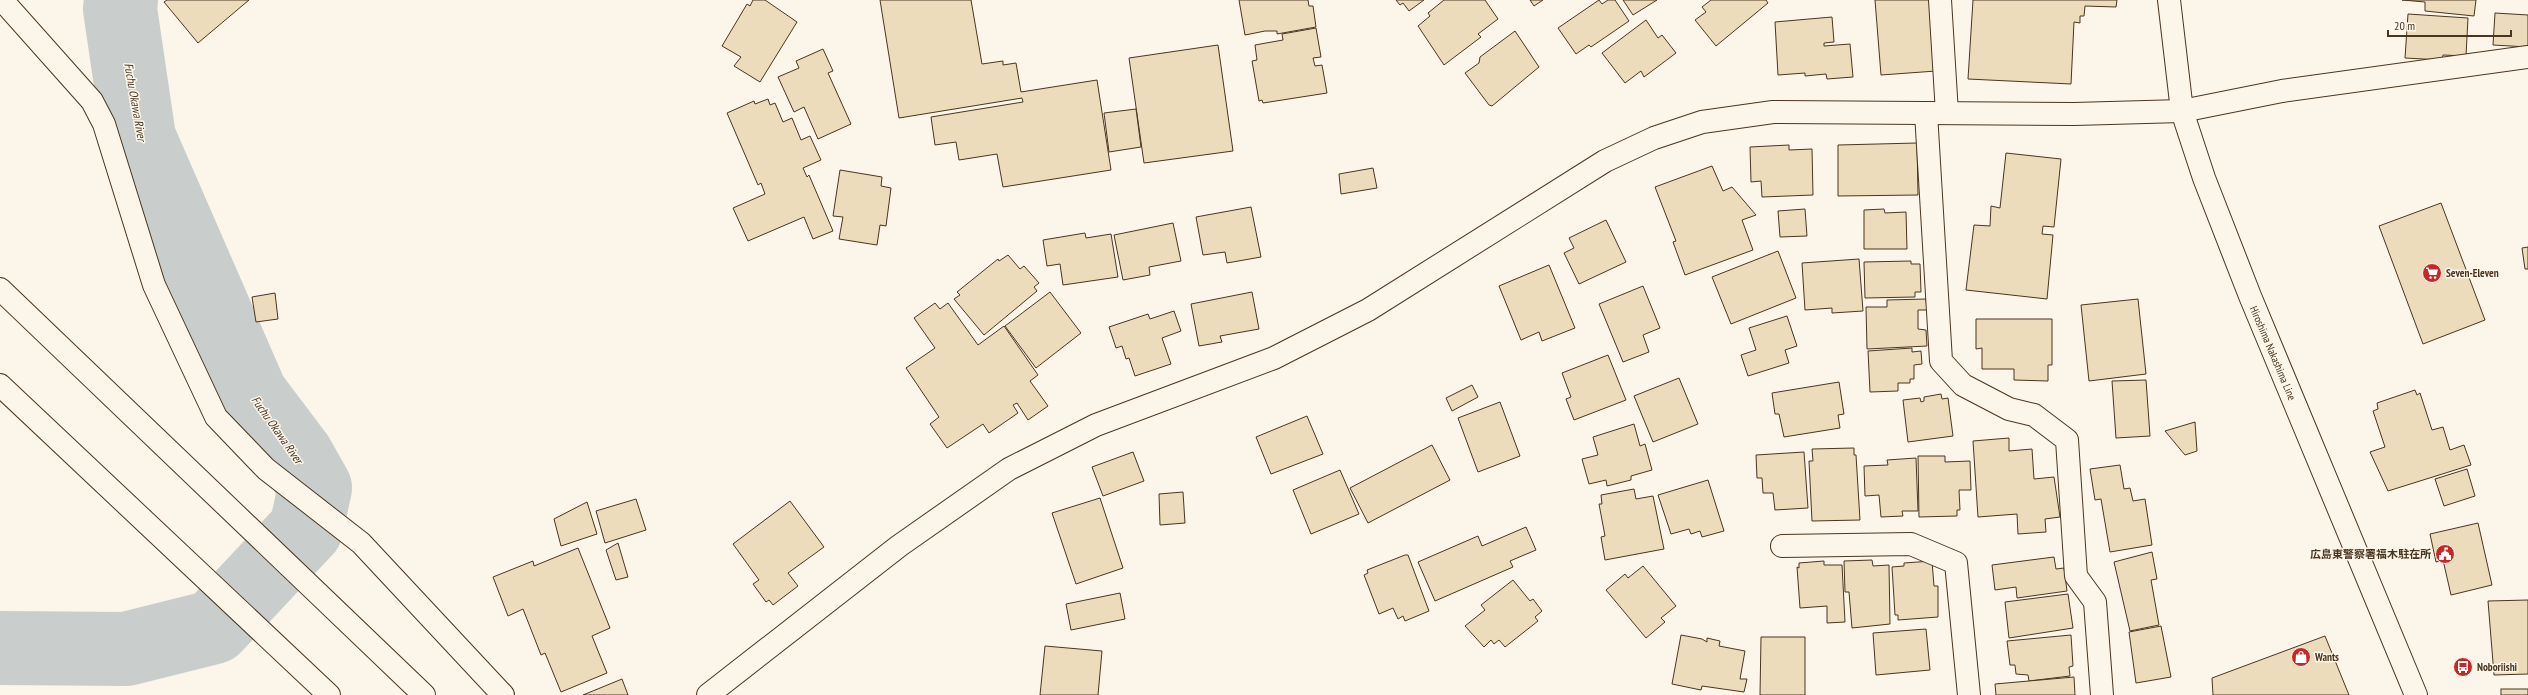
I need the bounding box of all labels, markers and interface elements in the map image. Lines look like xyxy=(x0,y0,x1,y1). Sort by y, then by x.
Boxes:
scale bar xyxy=(2388,12,2511,38)
text: 20 m xyxy=(2394,18,2415,33)
water label: Fuchu Okawa River xyxy=(121,62,150,144)
supermarket icon: Seven-Eleven xyxy=(2421,262,2443,284)
place label: Seven-Eleven xyxy=(2446,266,2499,280)
street label: Hiroshima Nakashima Line xyxy=(2247,304,2299,403)
water label: Fuchu Okawa River xyxy=(249,393,307,468)
public building icon: 広島東警察署福木駐在所 xyxy=(2434,543,2456,565)
place label: 広島東警察署福木駐在所 xyxy=(2310,547,2431,561)
shop icon: Wants xyxy=(2290,646,2312,668)
place label: Wants xyxy=(2314,650,2339,664)
bus stop icon: Noboriishi xyxy=(2452,656,2474,678)
place label: Noboriishi xyxy=(2477,660,2518,674)

